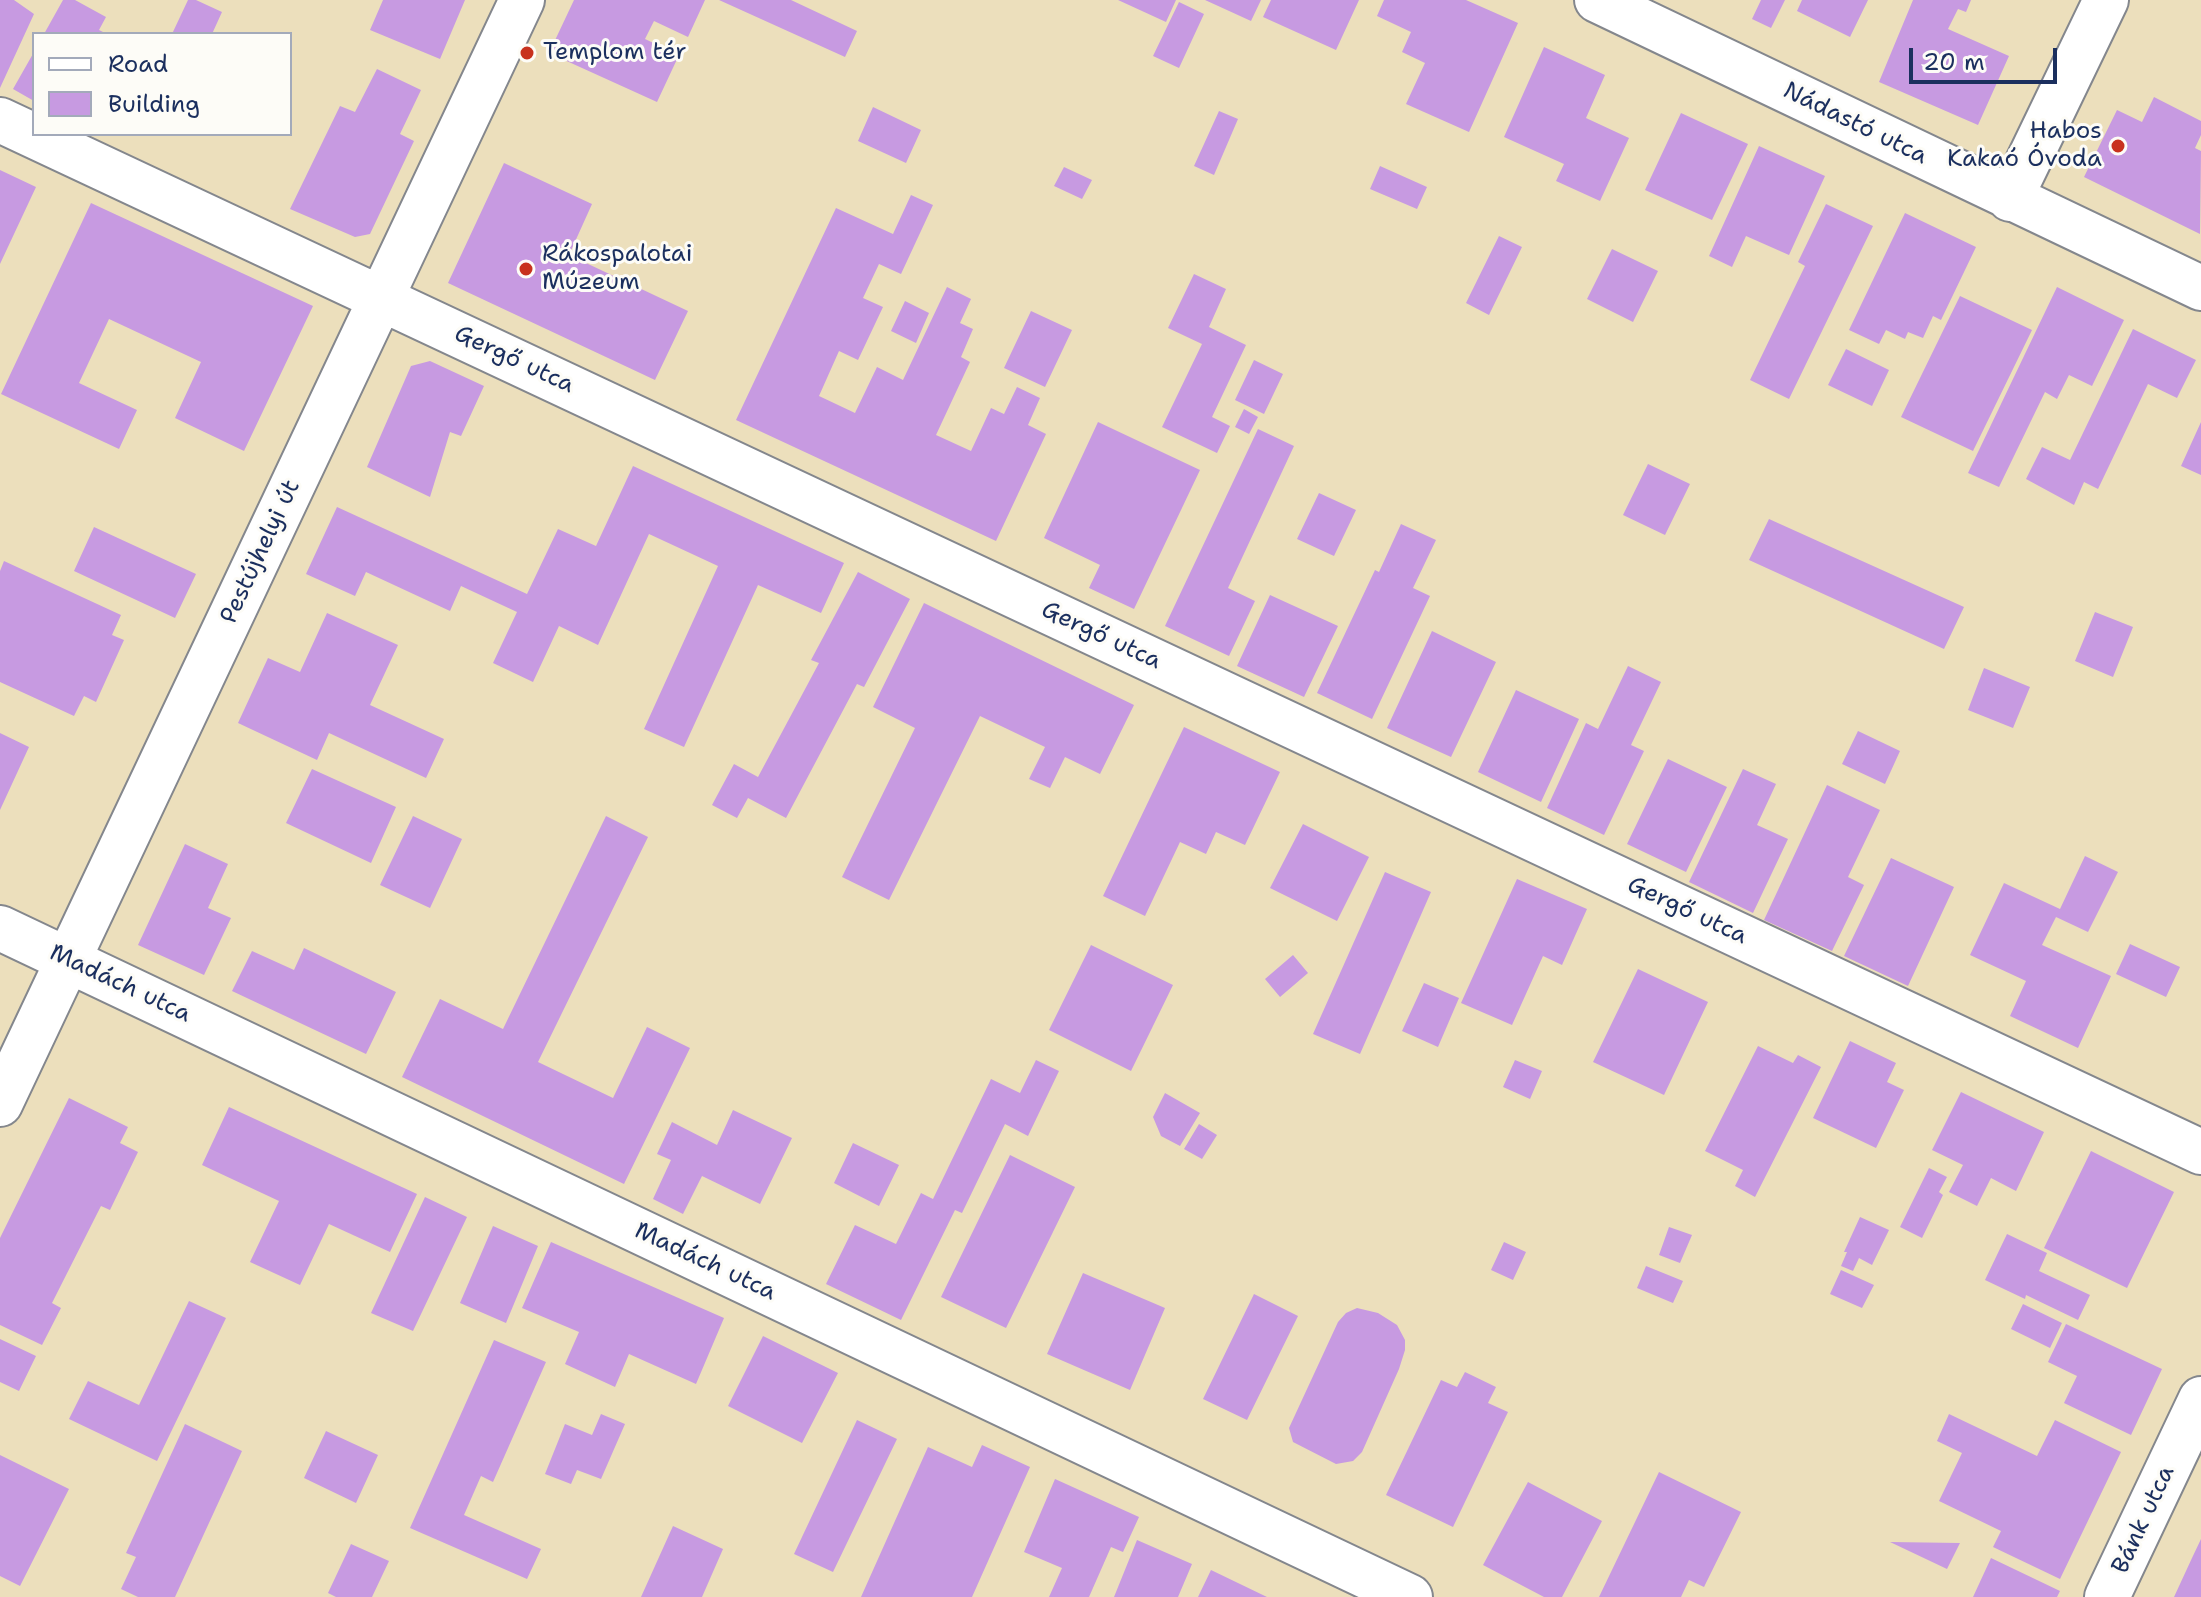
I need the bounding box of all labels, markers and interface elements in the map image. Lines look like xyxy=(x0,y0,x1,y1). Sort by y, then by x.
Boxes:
legend xyxy=(32,32,292,136)
scale bar xyxy=(1913,32,2061,82)
place label: Templom tér xyxy=(543,39,687,67)
marker: Templom tér xyxy=(518,44,536,62)
text: 20 m xyxy=(1923,46,1985,78)
text: Road xyxy=(108,48,168,80)
street label: Nádastó utca xyxy=(1778,77,1932,171)
text: Building xyxy=(108,88,200,120)
place label: Habos Kakaó Óvoda xyxy=(1947,118,2102,174)
marker: Habos Kakaó Óvoda xyxy=(2109,137,2127,155)
place label: Rákospalotai Múzeum xyxy=(542,241,692,297)
marker: Rákospalotai Múzeum xyxy=(517,260,535,278)
street label: Gergő utca xyxy=(450,320,578,400)
street label: Pestújhelyi út xyxy=(215,476,307,628)
street label: Gergő utca xyxy=(1037,596,1165,676)
street label: Gergő utca xyxy=(1623,871,1751,951)
street label: Madách utca xyxy=(45,939,195,1029)
street label: Madách utca xyxy=(630,1217,780,1307)
street label: Bánk utca xyxy=(2107,1462,2181,1578)

